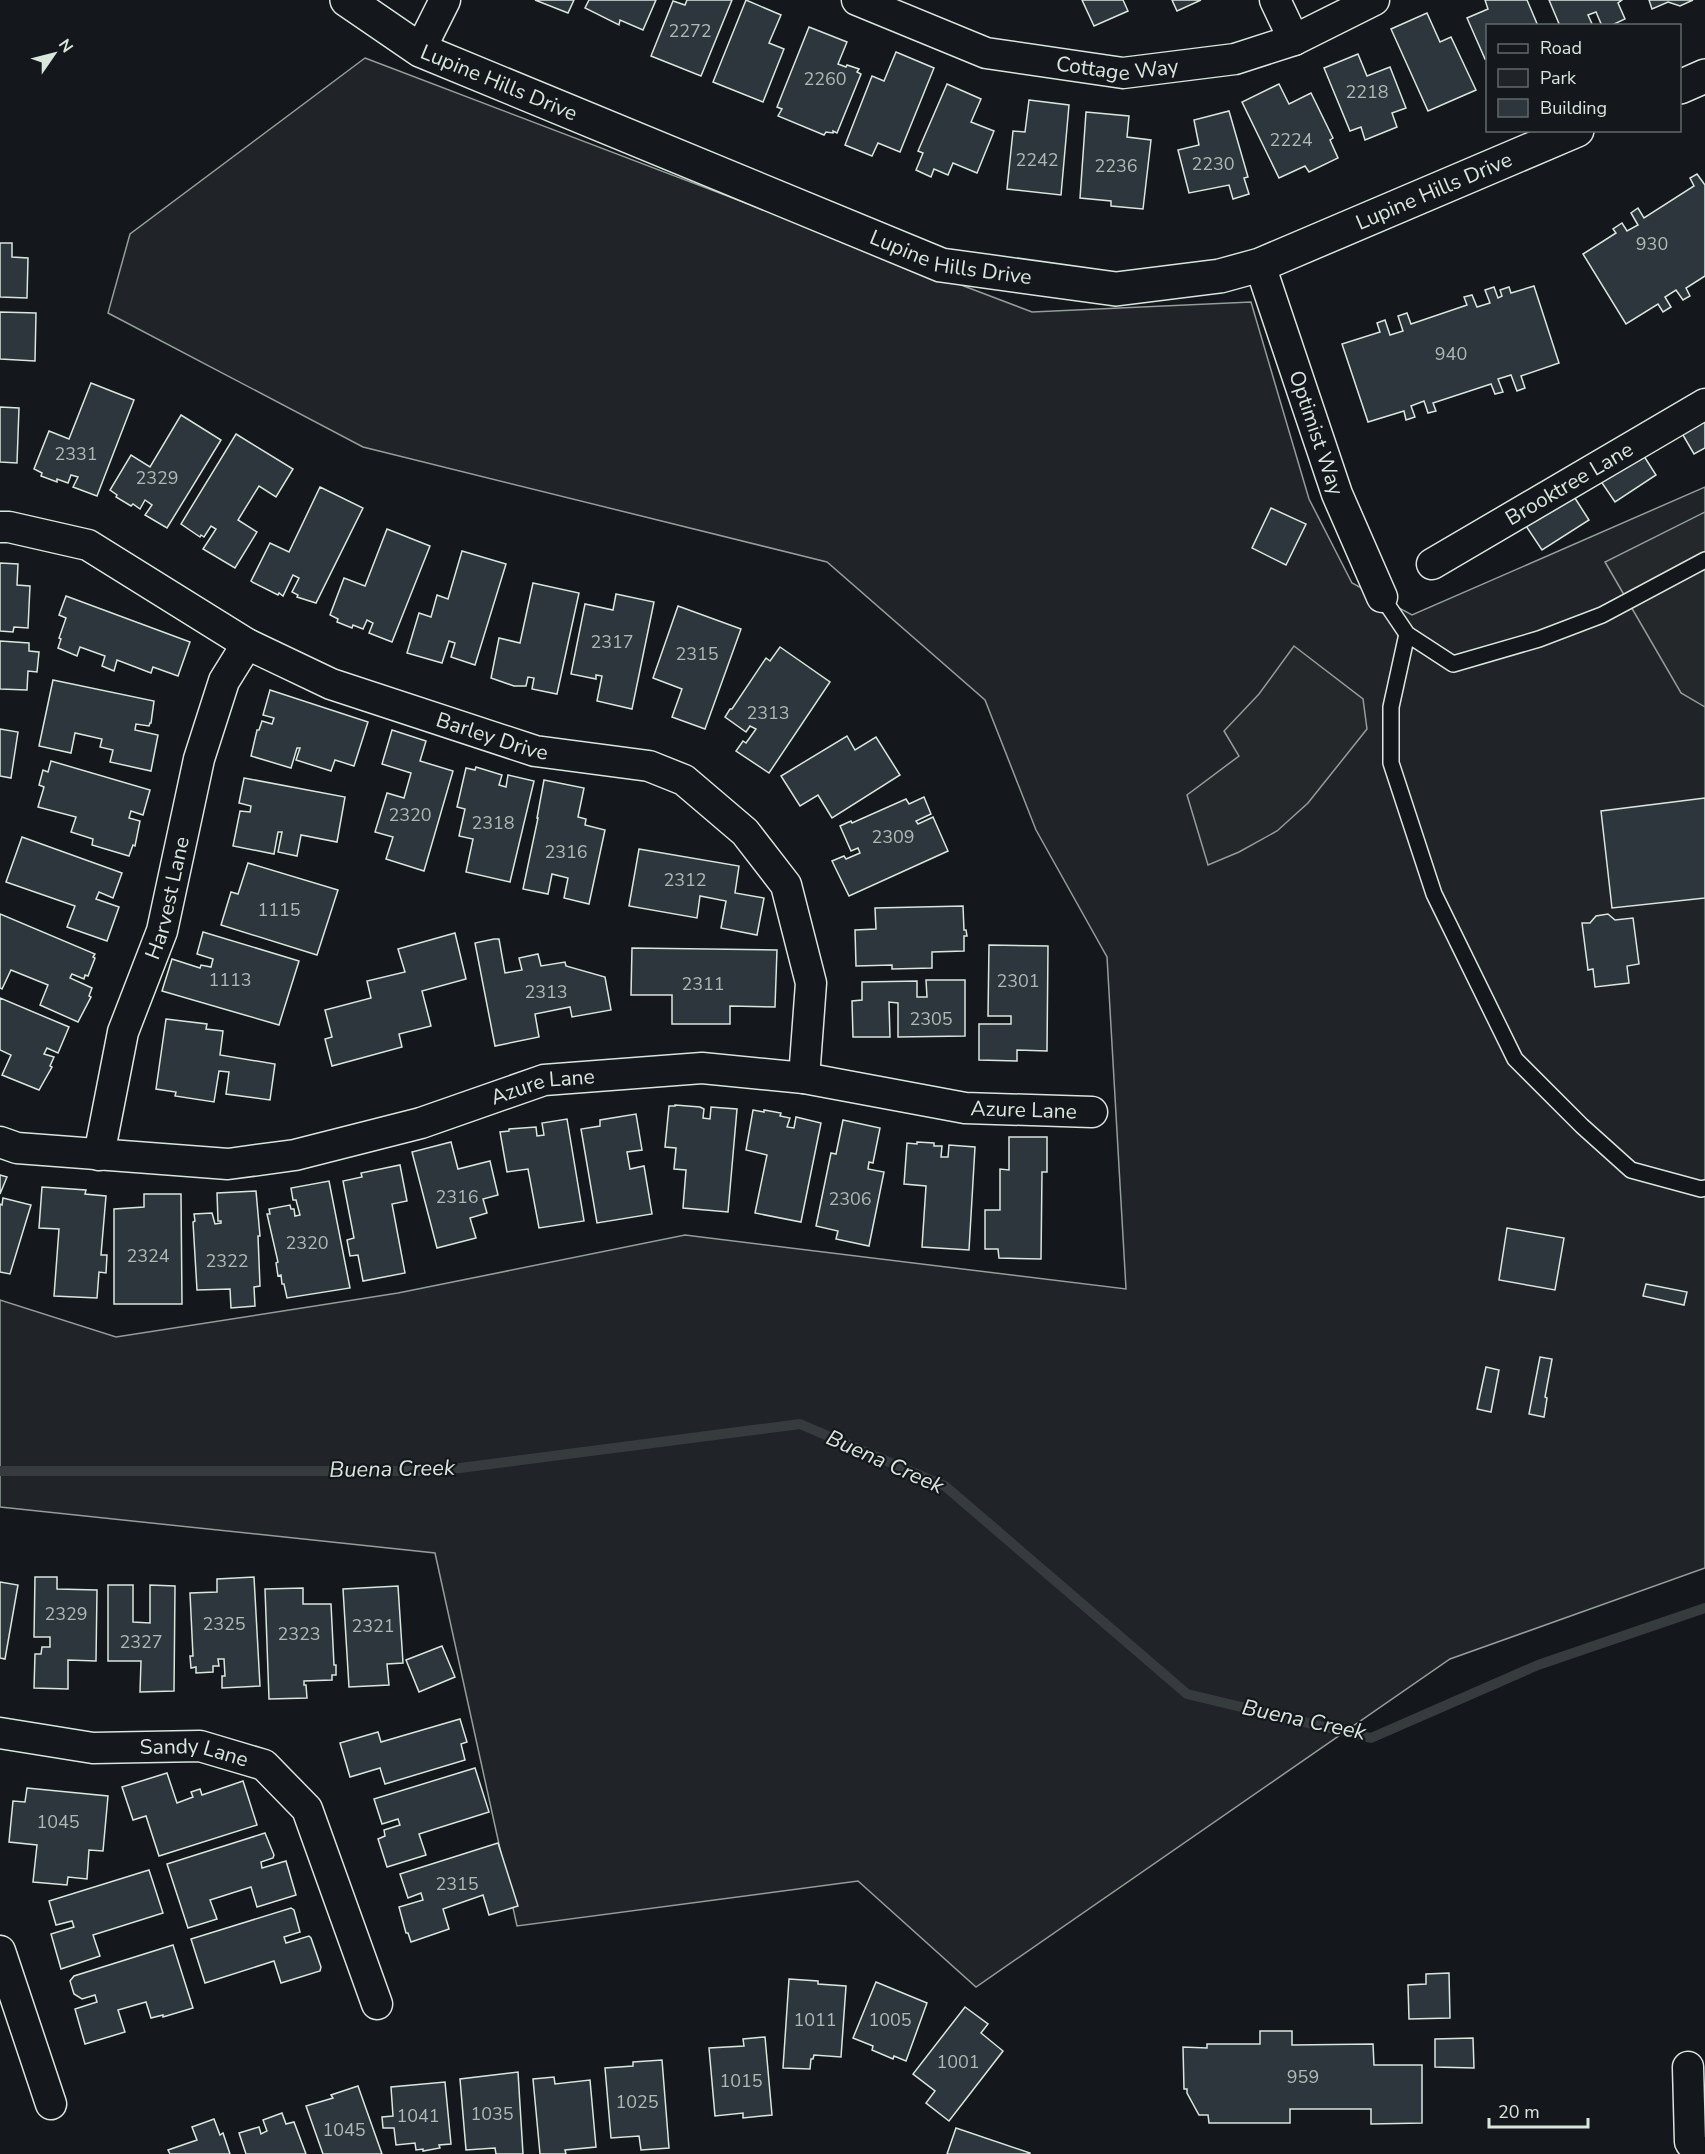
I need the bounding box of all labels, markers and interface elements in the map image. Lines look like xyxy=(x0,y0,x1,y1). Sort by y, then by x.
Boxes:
house number: 2272 xyxy=(668,19,712,43)
north arrow xyxy=(24,24,84,84)
legend xyxy=(1486,24,1681,132)
text: N xyxy=(53,35,78,57)
text: Road xyxy=(1540,36,1582,60)
street label: Lupine Hills Drive xyxy=(416,38,582,127)
street label: Cottage Way xyxy=(1054,49,1180,87)
text: Park xyxy=(1540,66,1577,90)
house number: 2260 xyxy=(803,67,847,91)
house number: 2218 xyxy=(1345,80,1389,104)
text: Building xyxy=(1540,96,1607,120)
house number: 2224 xyxy=(1269,128,1313,152)
street label: Lupine Hills Drive xyxy=(1351,145,1516,237)
house number: 2242 xyxy=(1015,148,1059,172)
house number: 2230 xyxy=(1191,152,1235,176)
house number: 2236 xyxy=(1094,154,1138,178)
street label: Lupine Hills Drive xyxy=(866,223,1034,291)
house number: 930 xyxy=(1636,232,1668,256)
house number: 940 xyxy=(1435,342,1467,366)
street label: Optimist Way xyxy=(1282,367,1350,499)
street label: Brooktree Lane xyxy=(1500,435,1638,532)
house number: 2331 xyxy=(54,442,98,466)
house number: 2329 xyxy=(135,466,179,490)
house number: 2317 xyxy=(590,630,634,654)
house number: 2315 xyxy=(675,642,719,666)
house number: 2313 xyxy=(746,701,790,725)
street label: Barley Drive xyxy=(433,706,550,767)
house number: 2320 xyxy=(388,803,432,827)
house number: 2318 xyxy=(471,811,515,835)
house number: 2309 xyxy=(871,825,915,849)
street label: Harvest Lane xyxy=(138,834,196,963)
house number: 2316 xyxy=(544,840,588,864)
house number: 2312 xyxy=(663,868,707,892)
house number: 1115 xyxy=(257,898,301,922)
house number: 1113 xyxy=(208,968,252,992)
house number: 2301 xyxy=(996,969,1040,993)
house number: 2311 xyxy=(681,972,725,996)
house number: 2313 xyxy=(524,980,568,1004)
house number: 2305 xyxy=(909,1007,953,1031)
street label: Azure Lane xyxy=(487,1062,596,1112)
street label: Azure Lane xyxy=(970,1094,1077,1126)
house number: 2316 xyxy=(435,1185,479,1209)
house number: 2306 xyxy=(828,1187,872,1211)
house number: 2320 xyxy=(285,1231,329,1255)
house number: 2324 xyxy=(126,1244,170,1268)
house number: 2322 xyxy=(205,1249,249,1273)
water label: Buena Creek xyxy=(821,1423,949,1502)
water label: Buena Creek xyxy=(329,1453,456,1485)
house number: 2329 xyxy=(44,1602,88,1626)
house number: 2325 xyxy=(202,1612,246,1636)
house number: 2321 xyxy=(351,1614,395,1638)
house number: 2323 xyxy=(277,1622,321,1646)
house number: 2327 xyxy=(119,1630,163,1654)
water label: Buena Creek xyxy=(1239,1692,1370,1748)
street label: Sandy Lane xyxy=(139,1732,252,1774)
house number: 1045 xyxy=(36,1810,80,1834)
house number: 2315 xyxy=(435,1872,479,1896)
house number: 1011 xyxy=(793,2008,837,2032)
house number: 1005 xyxy=(868,2008,912,2032)
house number: 1001 xyxy=(936,2050,980,2074)
house number: 959 xyxy=(1287,2065,1319,2089)
house number: 1015 xyxy=(719,2069,763,2093)
house number: 1025 xyxy=(615,2090,659,2114)
scale bar xyxy=(1489,2091,1588,2129)
text: 20 m xyxy=(1498,2100,1540,2124)
house number: 1035 xyxy=(470,2102,514,2126)
house number: 1041 xyxy=(396,2104,440,2128)
house number: 1045 xyxy=(322,2118,366,2142)

